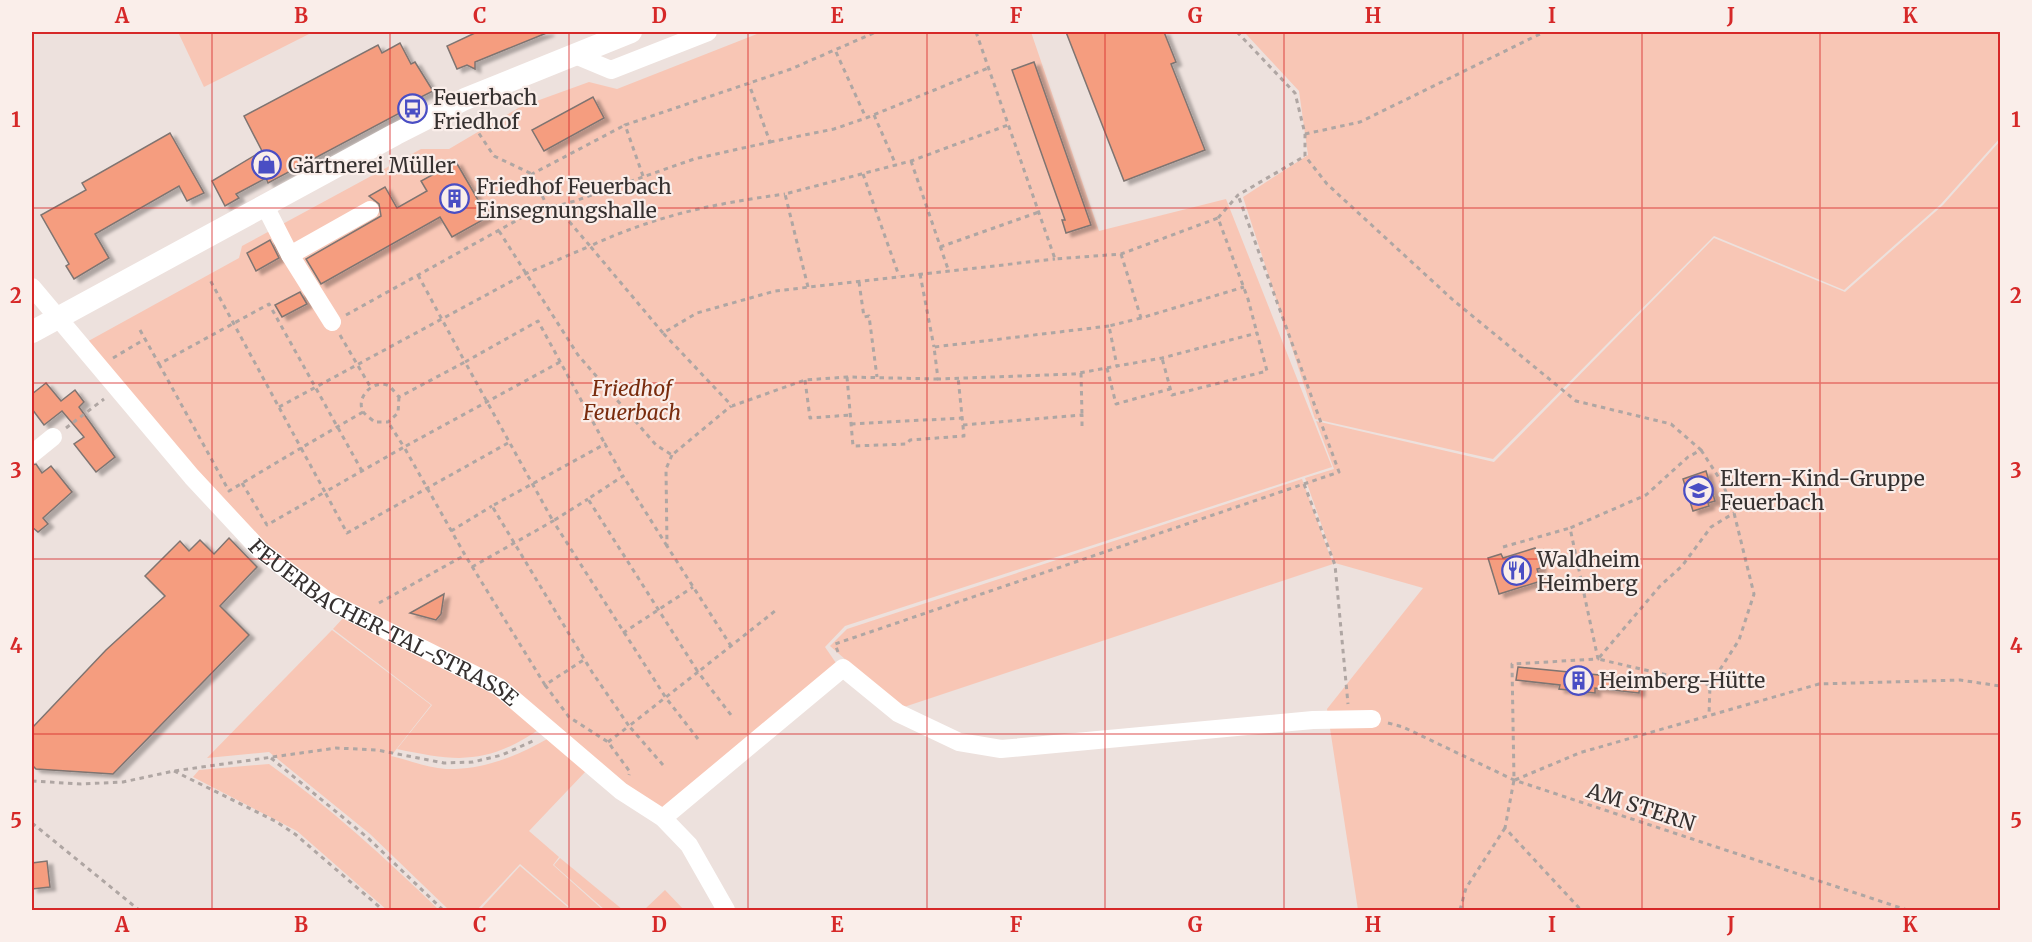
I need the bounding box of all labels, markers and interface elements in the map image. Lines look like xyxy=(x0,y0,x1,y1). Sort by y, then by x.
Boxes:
text: A xyxy=(114,3,130,28)
text: B xyxy=(294,3,308,28)
text: C xyxy=(473,3,487,28)
text: D xyxy=(651,3,667,28)
text: E xyxy=(830,3,844,28)
text: F xyxy=(1010,3,1023,28)
text: G xyxy=(1188,3,1203,28)
text: H xyxy=(1365,3,1381,28)
text: I xyxy=(1548,3,1556,28)
text: J xyxy=(1726,3,1735,28)
text: K xyxy=(1903,3,1918,28)
place label: Feuerbach Friedhof xyxy=(433,84,538,135)
bus stop icon: Feuerbach Friedhof xyxy=(396,93,428,125)
text: 1 xyxy=(11,107,21,132)
text: 1 xyxy=(2011,107,2021,132)
shop icon: Gärtnerei Müller xyxy=(251,149,283,181)
place label: Gärtnerei Müller xyxy=(288,152,456,179)
place label: Friedhof Feuerbach Einsegnungshalle xyxy=(476,173,672,224)
building icon: Friedhof Feuerbach Einsegnungshalle xyxy=(439,182,471,214)
text: 2 xyxy=(10,283,22,308)
text: 2 xyxy=(2010,283,2022,308)
park label: Friedhof Feuerbach xyxy=(582,375,681,426)
text: 3 xyxy=(10,458,22,483)
text: 3 xyxy=(2010,458,2022,483)
place label: Eltern-Kind-Gruppe Feuerbach xyxy=(1720,465,1925,516)
school or university icon: Eltern-Kind-Gruppe Feuerbach xyxy=(1683,474,1715,506)
street label: FEUERBACHER-TAL-STRASSE xyxy=(243,533,525,712)
place label: Waldheim Heimberg xyxy=(1536,546,1640,597)
restaurant icon: Waldheim Heimberg xyxy=(1500,555,1532,587)
text: 4 xyxy=(10,633,23,658)
text: 4 xyxy=(2010,633,2023,658)
building icon: Heimberg-Hütte xyxy=(1562,664,1594,696)
place label: Heimberg-Hütte xyxy=(1599,667,1765,694)
street label: AM STERN xyxy=(1582,776,1699,837)
text: 5 xyxy=(10,808,22,833)
text: 5 xyxy=(2010,808,2022,833)
text: A xyxy=(114,912,130,937)
text: B xyxy=(294,912,308,937)
text: C xyxy=(473,912,487,937)
text: D xyxy=(651,912,667,937)
text: E xyxy=(830,912,844,937)
text: F xyxy=(1010,912,1023,937)
text: G xyxy=(1188,912,1203,937)
text: H xyxy=(1365,912,1381,937)
text: I xyxy=(1548,912,1556,937)
text: J xyxy=(1726,912,1735,937)
text: K xyxy=(1903,912,1918,937)

